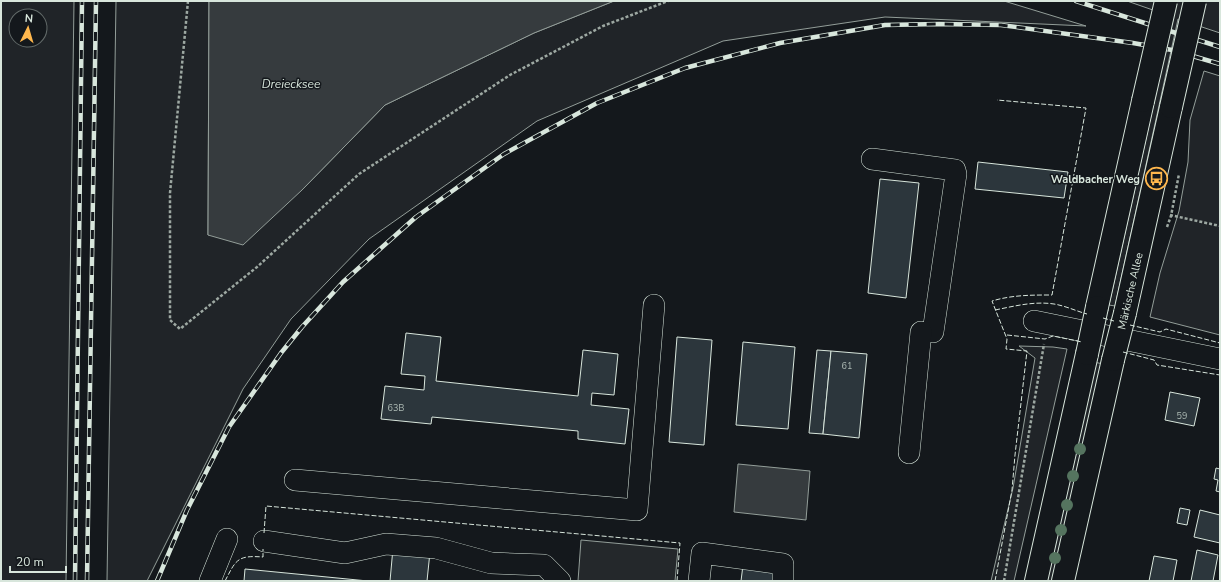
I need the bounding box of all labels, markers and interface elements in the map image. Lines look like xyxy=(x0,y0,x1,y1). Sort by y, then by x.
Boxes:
north arrow xyxy=(8,8,48,48)
text: N xyxy=(24,11,34,26)
water label: Dreiecksee xyxy=(262,76,321,92)
bus stop icon: Waldbacher Weg xyxy=(1143,166,1169,192)
place label: Waldbacher Weg xyxy=(1051,172,1140,187)
street label: Märkische Allee xyxy=(1114,251,1147,331)
house number: 61 xyxy=(842,360,852,372)
house number: 63B xyxy=(388,402,404,414)
house number: 59 xyxy=(1177,410,1187,422)
scale bar xyxy=(10,548,66,574)
text: 20 m xyxy=(16,554,44,570)

